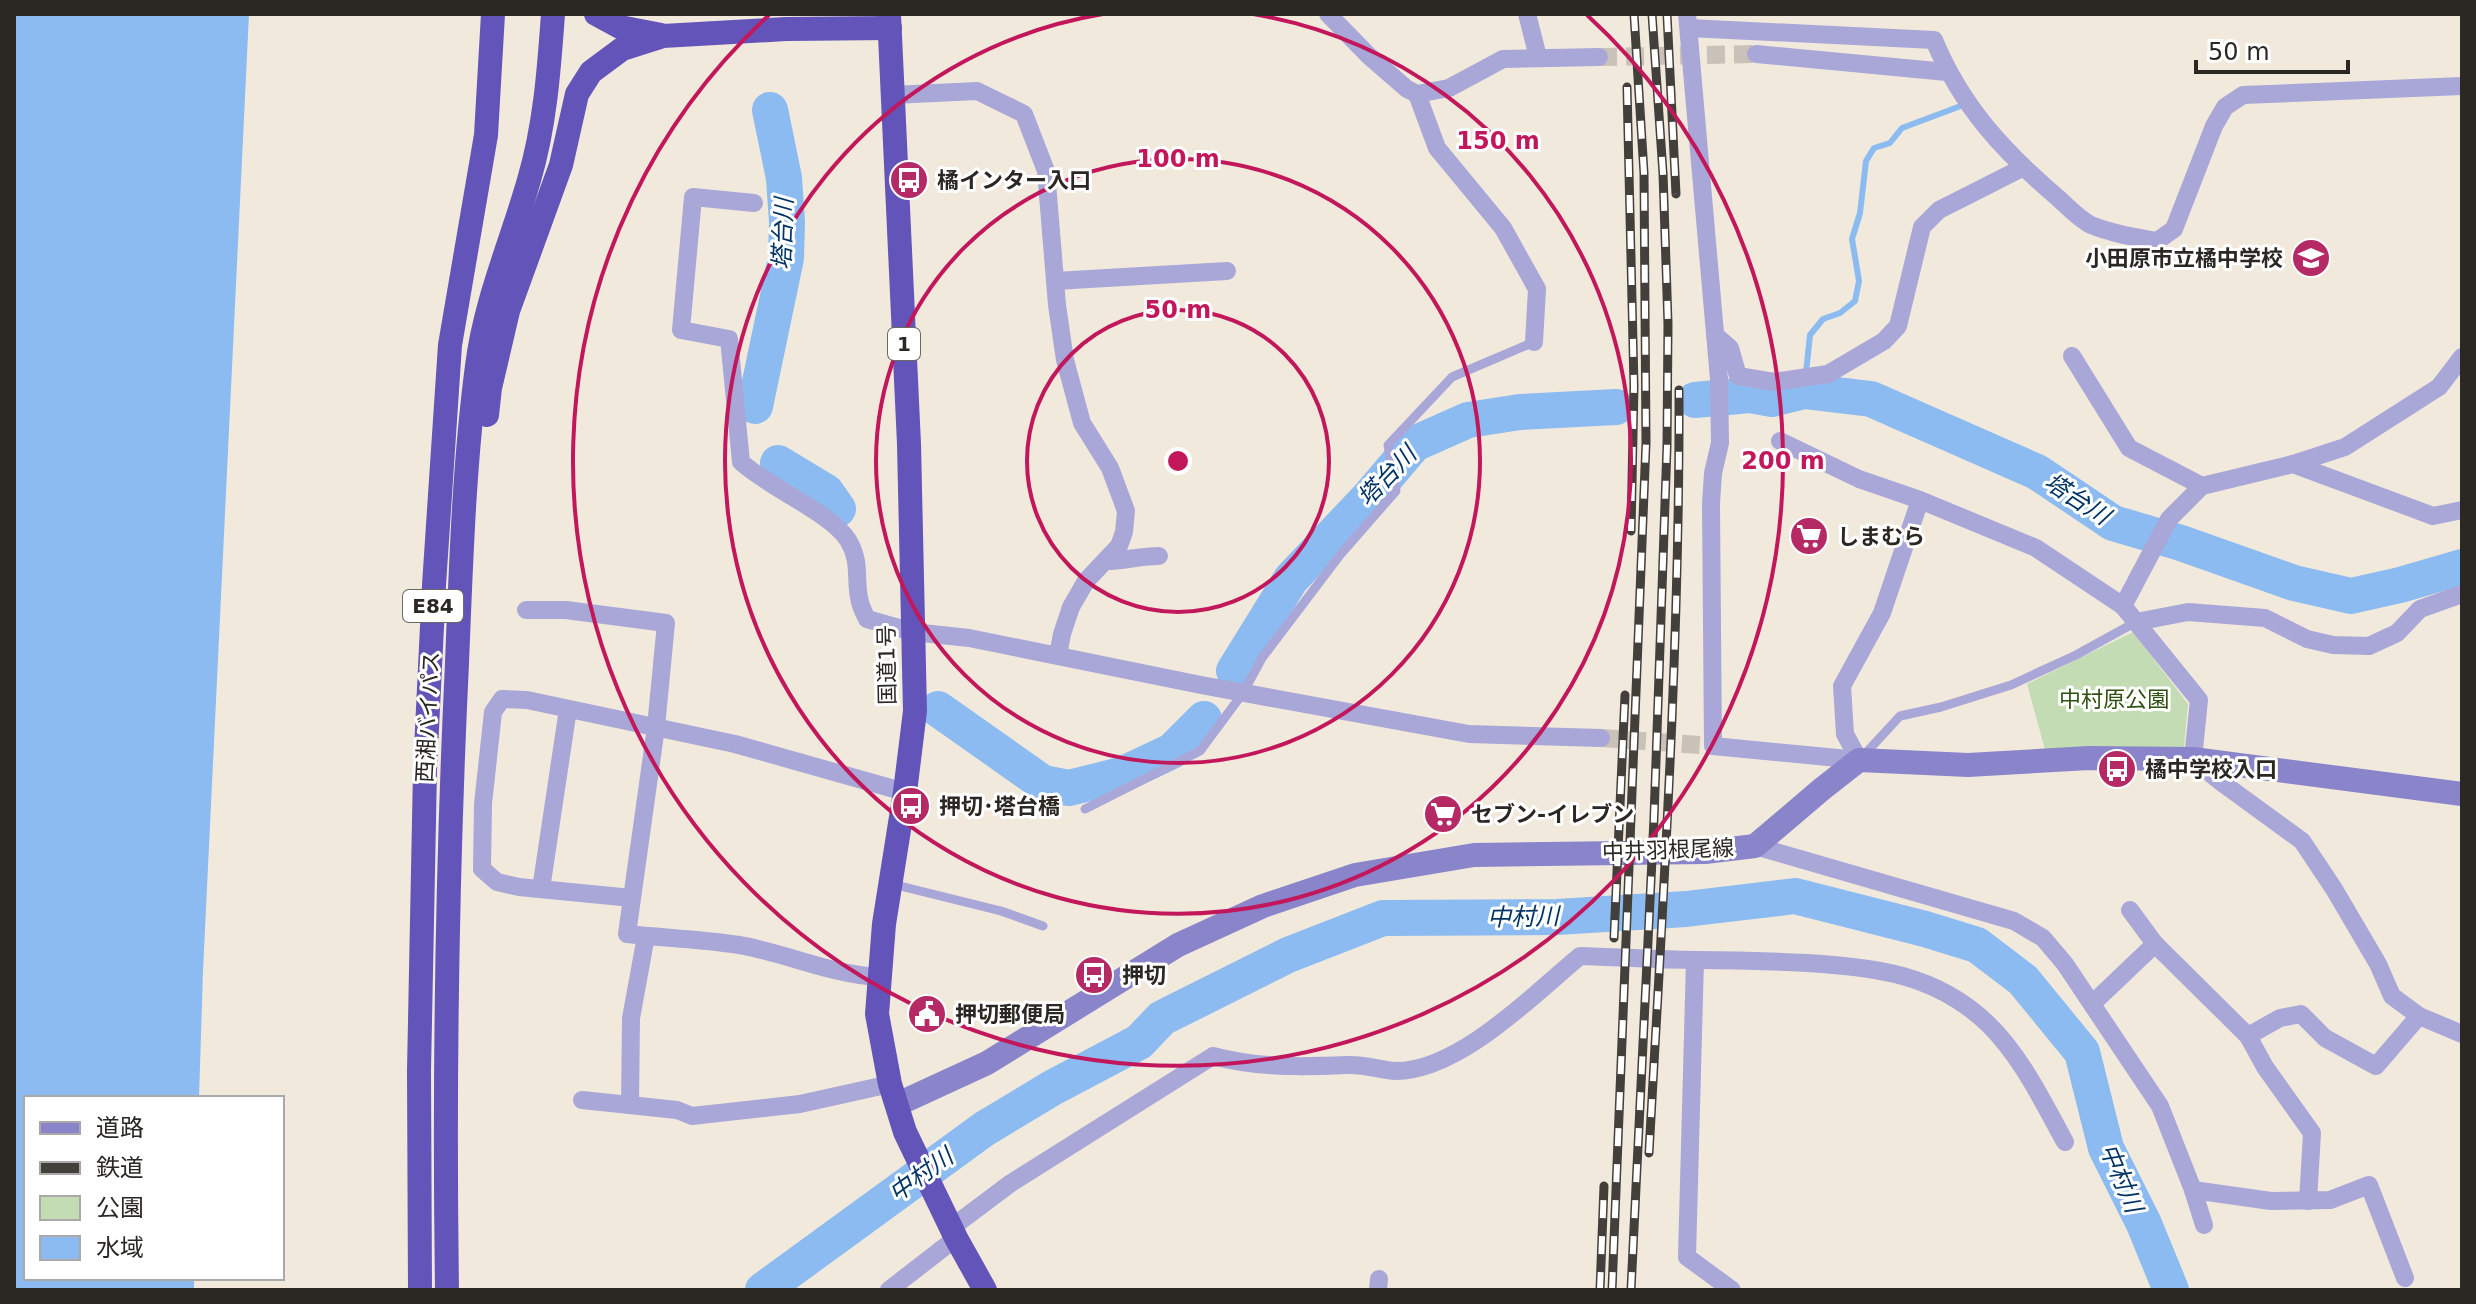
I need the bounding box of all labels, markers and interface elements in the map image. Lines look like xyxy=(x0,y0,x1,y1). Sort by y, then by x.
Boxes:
scale bar xyxy=(2196,24,2348,74)
text: 50 m xyxy=(2208,38,2270,66)
text: 150 m xyxy=(1456,127,1540,155)
text: 100 m xyxy=(1136,145,1220,173)
bus stop icon: 橘インター入口 xyxy=(888,159,930,201)
place label: 橘インター入口 xyxy=(937,168,1091,193)
water label: 塔台川 xyxy=(768,195,798,270)
school or university icon: 小田原市立橘中学校 xyxy=(2290,237,2332,279)
place label: 小田原市立橘中学校 xyxy=(2085,246,2283,271)
text: 50 m xyxy=(1145,296,1211,324)
road number: 1 xyxy=(888,328,920,360)
water label: 塔台川 xyxy=(1352,438,1424,512)
centre of rings xyxy=(1164,447,1192,475)
text: 200 m xyxy=(1741,447,1825,475)
water label: 塔台川 xyxy=(2039,468,2117,532)
supermarket icon: しまむら xyxy=(1788,515,1830,557)
place label: しまむら xyxy=(1837,524,1925,549)
road number: E84 xyxy=(403,590,463,622)
street label: 国道1号 xyxy=(874,625,900,705)
street label: 西湘バイパス xyxy=(412,651,444,783)
park label: 中村原公園 xyxy=(2059,687,2169,712)
bus stop icon: 橘中学校入口 xyxy=(2096,748,2138,790)
place label: 橘中学校入口 xyxy=(2145,757,2277,782)
bus stop icon: 押切･塔台橋 xyxy=(890,785,932,827)
supermarket icon: セブン-イレブン xyxy=(1422,793,1464,835)
place label: 押切･塔台橋 xyxy=(939,794,1060,819)
place label: セブン-イレブン xyxy=(1471,802,1634,827)
street label: 中井羽根尾線 xyxy=(1602,835,1734,865)
water label: 中村川 xyxy=(1487,902,1562,932)
bus stop icon: 押切 xyxy=(1073,954,1115,996)
place label: 押切 xyxy=(1122,963,1166,988)
public building icon: 押切郵便局 xyxy=(906,993,948,1035)
place label: 押切郵便局 xyxy=(955,1002,1065,1027)
legend xyxy=(24,1096,284,1280)
text: 道路 xyxy=(96,1114,144,1142)
water label: 中村川 xyxy=(2094,1139,2149,1219)
water label: 中村川 xyxy=(884,1141,961,1207)
text: 鉄道 xyxy=(96,1154,144,1182)
text: 公園 xyxy=(96,1194,144,1222)
text: 水域 xyxy=(96,1234,144,1262)

